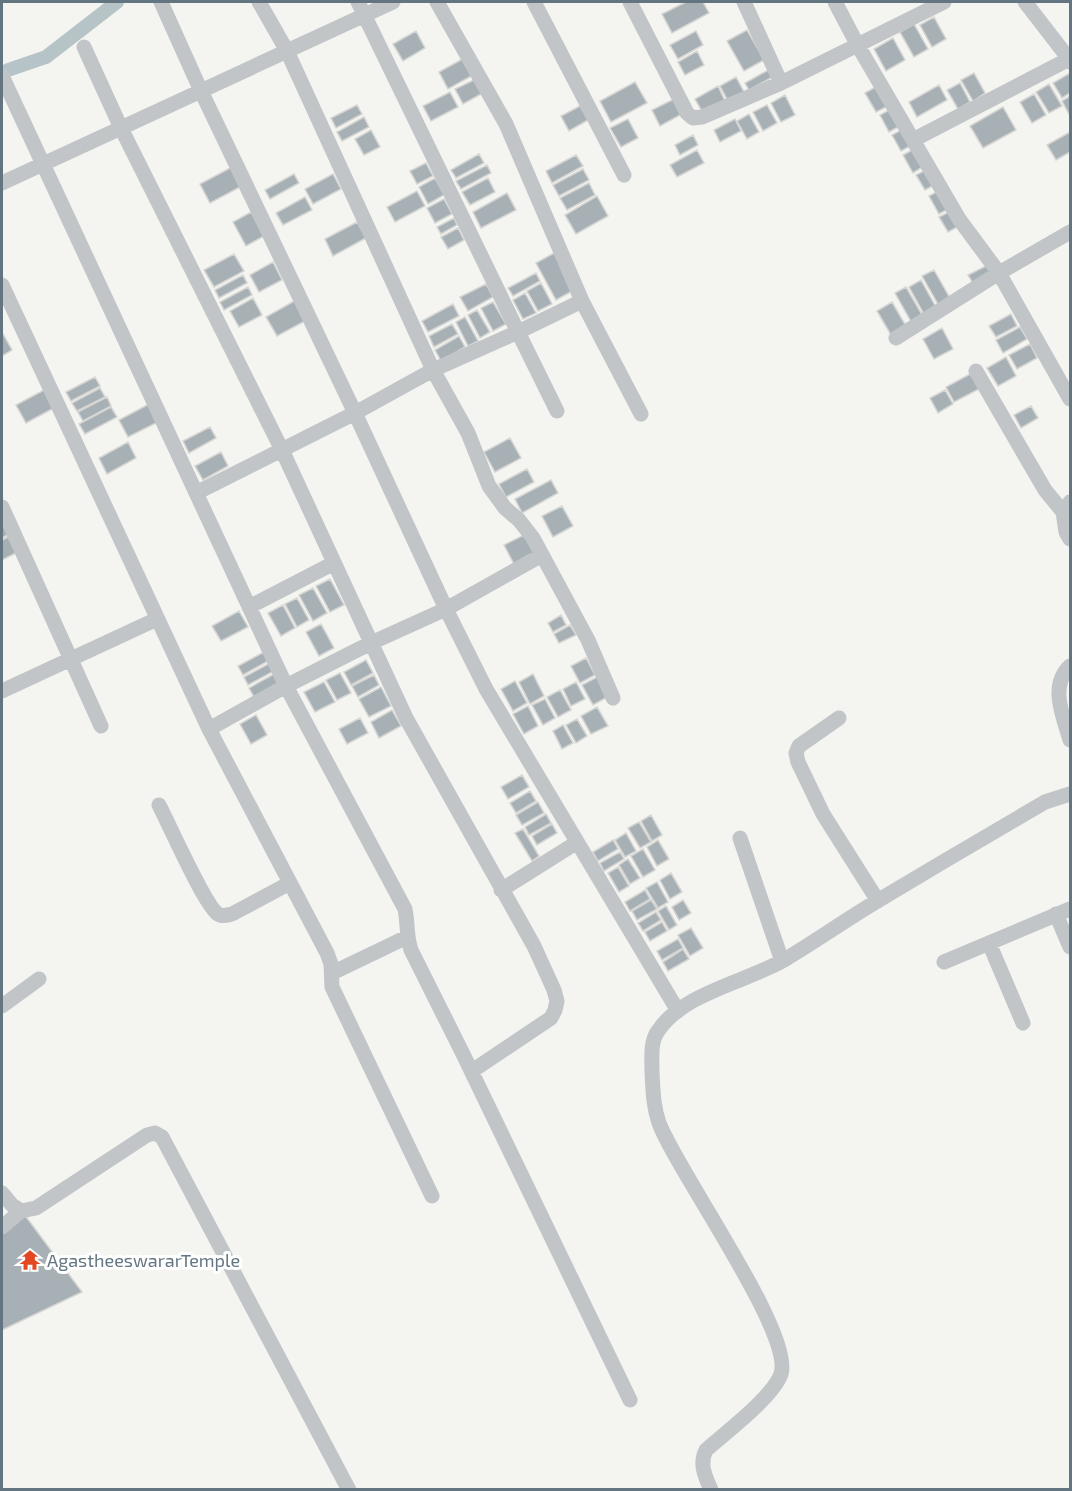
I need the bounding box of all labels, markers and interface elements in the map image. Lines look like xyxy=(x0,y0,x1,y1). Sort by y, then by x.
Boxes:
temple icon: AgastheeswararTemple xyxy=(18,1248,42,1272)
place label: AgastheeswararTemple xyxy=(47,1249,240,1271)

